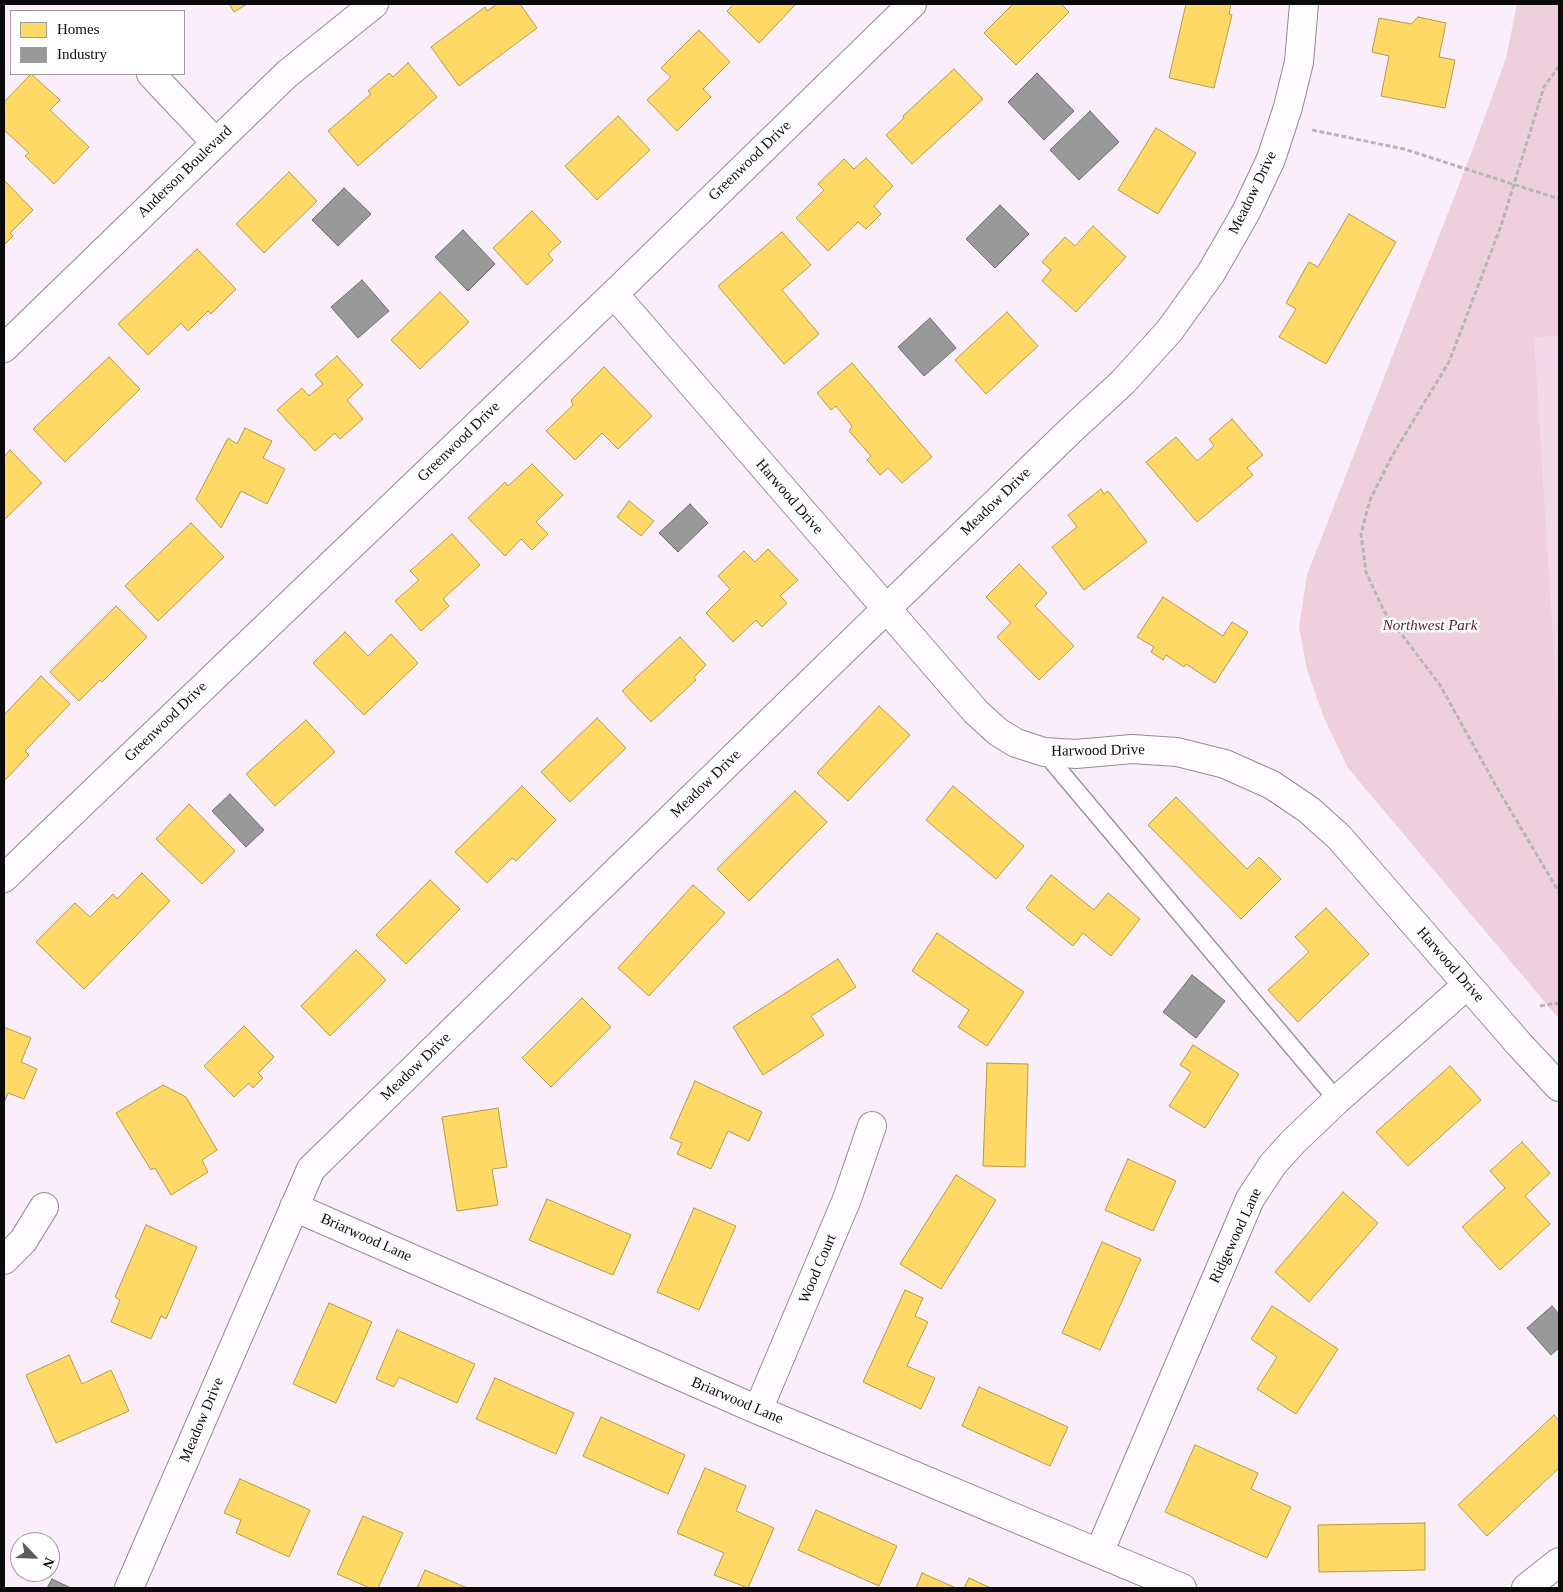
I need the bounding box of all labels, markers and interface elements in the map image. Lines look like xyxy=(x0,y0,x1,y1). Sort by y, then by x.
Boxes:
legend xyxy=(10,10,185,75)
text: Homes xyxy=(57,21,100,37)
text: Industry xyxy=(57,46,107,62)
street label: Greenwood Drive xyxy=(705,117,795,205)
street label: Anderson Boulevard xyxy=(134,122,236,222)
street label: Meadow Drive xyxy=(1225,148,1281,238)
street label: Greenwood Drive xyxy=(414,398,504,486)
street label: Harwood Drive xyxy=(751,456,827,538)
street label: Meadow Drive xyxy=(957,464,1035,540)
park label: Northwest Park xyxy=(1383,617,1477,635)
street label: Greenwood Drive xyxy=(121,678,211,766)
street label: Harwood Drive xyxy=(1051,741,1145,761)
street label: Meadow Drive xyxy=(667,746,745,822)
street label: Harwood Drive xyxy=(1412,924,1488,1006)
street label: Meadow Drive xyxy=(377,1029,455,1105)
street label: Ridgewood Lane xyxy=(1206,1186,1266,1286)
street label: Briarwood Lane xyxy=(318,1210,414,1266)
street label: Wood Court xyxy=(795,1232,841,1306)
street label: Briarwood Lane xyxy=(688,1374,786,1428)
street label: Meadow Drive xyxy=(176,1375,228,1465)
north arrow xyxy=(10,1532,60,1582)
text: N xyxy=(39,1555,57,1571)

